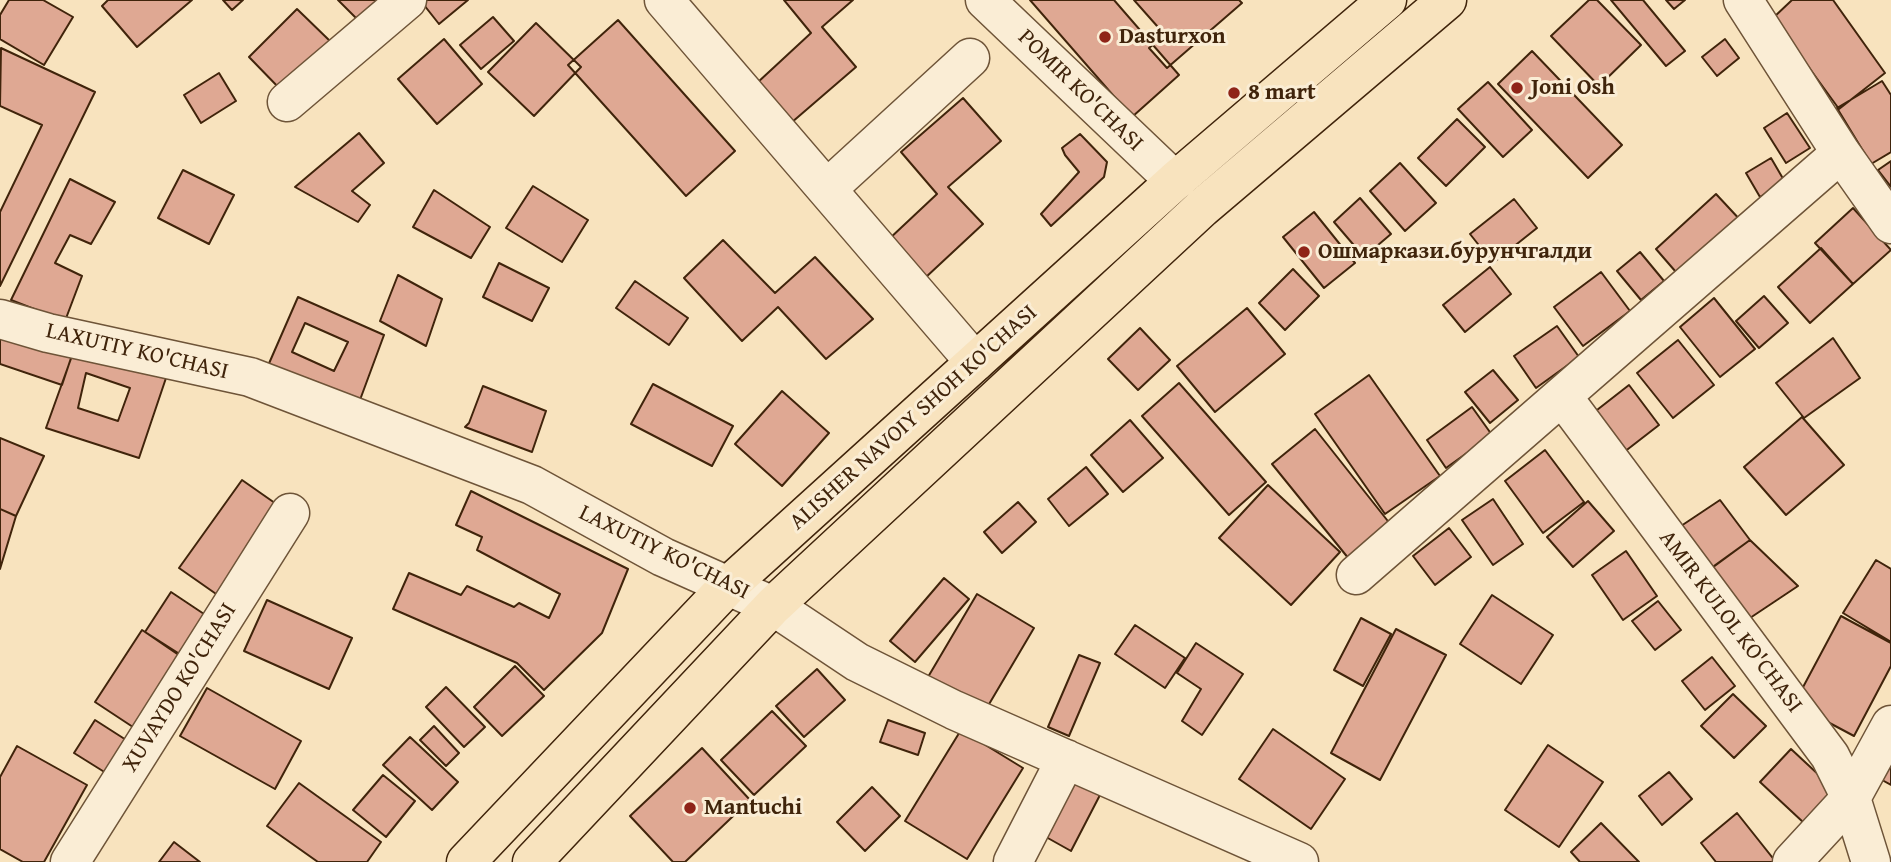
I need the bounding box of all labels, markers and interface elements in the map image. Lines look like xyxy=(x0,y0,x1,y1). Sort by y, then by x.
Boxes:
place label: Dasturxon xyxy=(1119,23,1226,51)
street label: POMIR KO'CHASI xyxy=(1012,24,1148,158)
marker: Dasturxon xyxy=(1097,29,1113,45)
place label: Joni Osh xyxy=(1531,74,1615,102)
place label: 8 mart xyxy=(1248,79,1316,107)
marker: Joni Osh xyxy=(1509,80,1525,96)
marker: 8 mart xyxy=(1226,85,1242,101)
place label: Ошмаркази.бурунчгалди xyxy=(1318,238,1592,266)
marker: Ошмаркази.бурунчгалди xyxy=(1296,244,1312,260)
street label: ALISHER NAVOIY SHOH KO'CHASI xyxy=(785,299,1043,537)
street label: LAXUTIY KO'CHASI xyxy=(43,318,231,386)
street label: LAXUTIY KO'CHASI xyxy=(574,500,754,606)
street label: AMIR KULOL KO'CHASI xyxy=(1652,525,1808,719)
street label: XUVAYDO KO'CHASI xyxy=(117,599,243,777)
place label: Mantuchi xyxy=(704,794,802,822)
marker: Mantuchi xyxy=(682,800,698,816)

